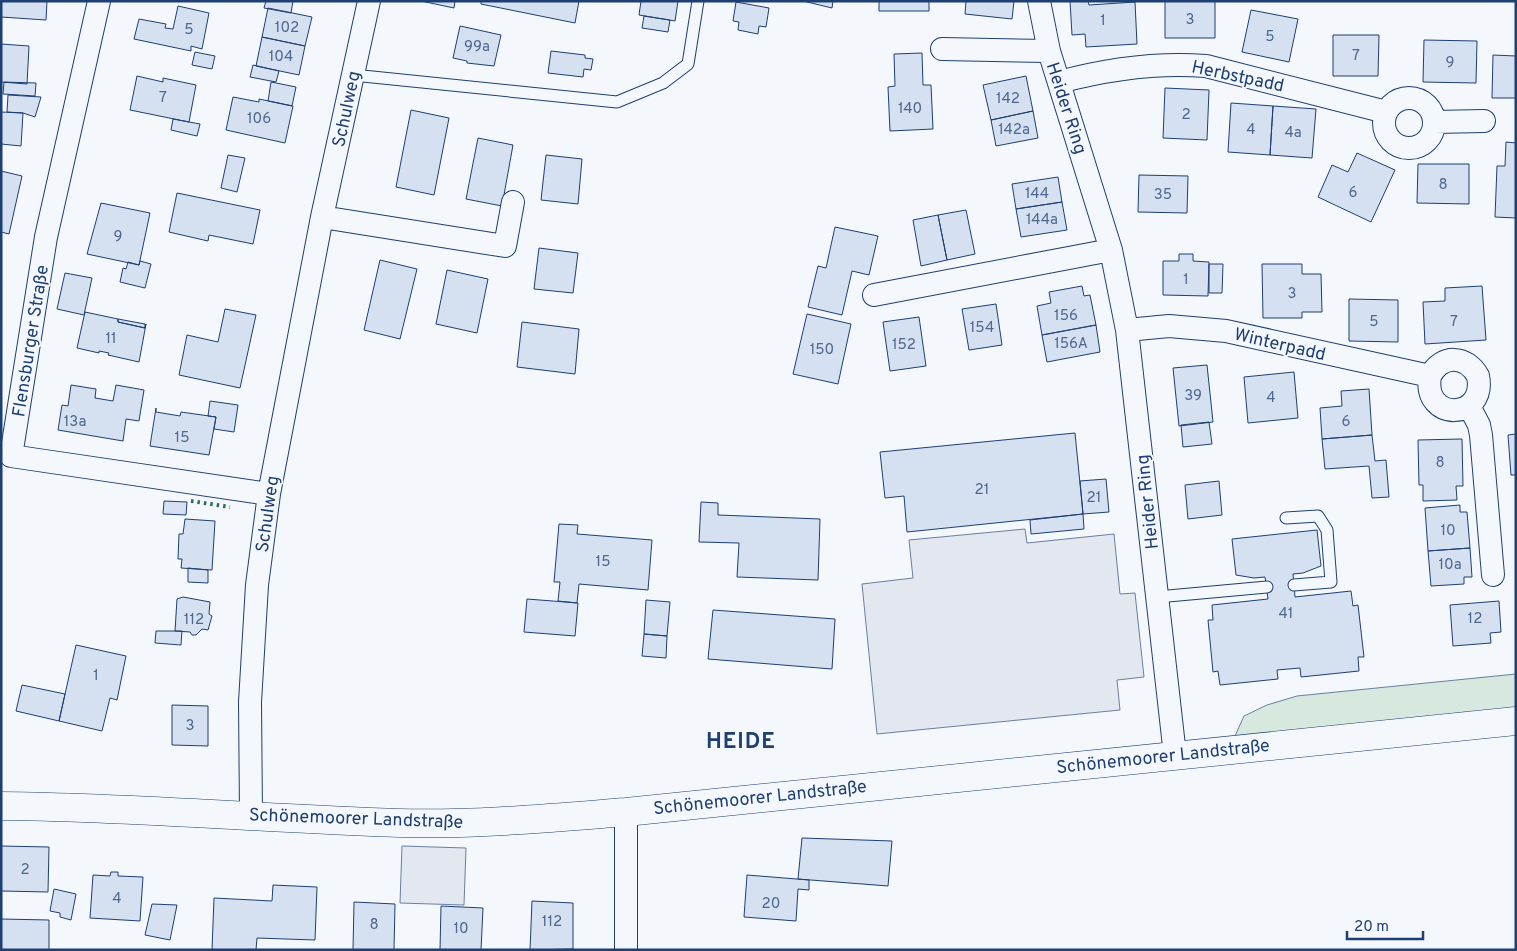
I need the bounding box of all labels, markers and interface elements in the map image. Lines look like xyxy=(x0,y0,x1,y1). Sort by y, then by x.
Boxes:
house number: 3 xyxy=(1185,11,1195,30)
house number: 1 xyxy=(1100,12,1106,31)
house number: 102 xyxy=(275,19,299,38)
house number: 5 xyxy=(184,21,194,40)
house number: 5 xyxy=(1265,28,1275,47)
house number: 99a xyxy=(464,38,490,57)
house number: 7 xyxy=(1352,47,1360,66)
house number: 104 xyxy=(269,48,293,67)
house number: 9 xyxy=(1446,54,1454,73)
street label: Herbstpadd xyxy=(1189,56,1286,98)
street label: Heider Ring xyxy=(1040,60,1091,157)
street label: Schulweg xyxy=(328,69,367,149)
house number: 7 xyxy=(159,89,167,108)
house number: 142 xyxy=(996,90,1020,109)
house number: 140 xyxy=(898,100,922,119)
house number: 2 xyxy=(1181,106,1191,125)
house number: 106 xyxy=(247,110,271,129)
house number: 142a xyxy=(998,121,1030,140)
house number: 4 xyxy=(1246,121,1256,140)
house number: 4a xyxy=(1284,124,1302,143)
house number: 8 xyxy=(1438,176,1448,195)
house number: 6 xyxy=(1349,184,1358,203)
house number: 144 xyxy=(1025,185,1049,204)
house number: 35 xyxy=(1154,186,1172,205)
house number: 144a xyxy=(1026,211,1058,230)
house number: 9 xyxy=(114,228,122,247)
street label: Flensburger Straße xyxy=(8,263,55,419)
house number: 1 xyxy=(1183,271,1189,290)
house number: 3 xyxy=(1287,285,1297,304)
house number: 156 xyxy=(1054,307,1078,326)
house number: 5 xyxy=(1369,313,1379,332)
house number: 7 xyxy=(1450,313,1458,332)
house number: 154 xyxy=(970,319,994,338)
street label: Winterpadd xyxy=(1232,324,1328,367)
house number: 11 xyxy=(105,330,117,349)
house number: 156A xyxy=(1054,335,1088,354)
house number: 152 xyxy=(892,336,916,355)
house number: 150 xyxy=(810,341,834,360)
house number: 39 xyxy=(1184,387,1202,406)
house number: 4 xyxy=(1266,389,1276,408)
house number: 13a xyxy=(64,413,86,432)
house number: 6 xyxy=(1342,413,1351,432)
house number: 15 xyxy=(175,429,189,448)
street label: Heider Ring xyxy=(1132,453,1165,550)
house number: 8 xyxy=(1435,454,1445,473)
street label: Schulweg xyxy=(252,474,285,554)
house number: 21 xyxy=(975,481,989,500)
house number: 21 xyxy=(1087,489,1101,508)
house number: 10 xyxy=(1440,522,1456,541)
house number: 15 xyxy=(596,553,610,572)
house number: 10a xyxy=(1438,556,1462,575)
house number: 41 xyxy=(1279,605,1293,624)
house number: 12 xyxy=(1468,610,1482,629)
house number: 112 xyxy=(184,611,204,630)
house number: 1 xyxy=(93,667,99,686)
house number: 3 xyxy=(185,717,195,736)
district label: HEIDE xyxy=(706,729,776,756)
street label: Schönemoorer Landstraße xyxy=(1055,735,1271,780)
street label: Schönemoorer Landstraße xyxy=(652,776,868,821)
street label: Schönemoorer Landstraße xyxy=(248,804,463,835)
house number: 2 xyxy=(20,861,30,880)
house number: 4 xyxy=(112,890,122,909)
house number: 20 xyxy=(762,895,780,914)
scale bar xyxy=(1347,908,1423,940)
house number: 112 xyxy=(542,913,562,932)
house number: 8 xyxy=(369,916,379,935)
text: 20 m xyxy=(1354,918,1389,937)
house number: 10 xyxy=(453,920,469,939)

